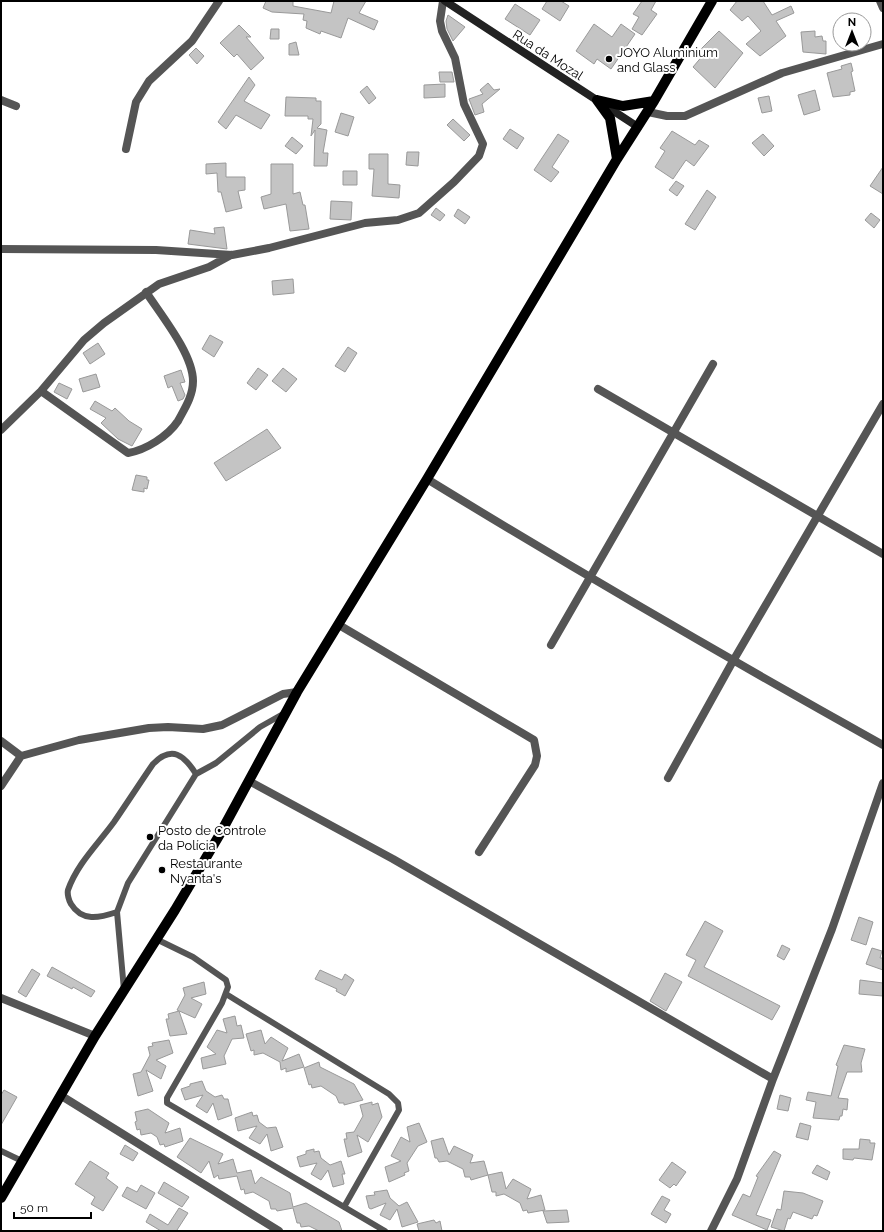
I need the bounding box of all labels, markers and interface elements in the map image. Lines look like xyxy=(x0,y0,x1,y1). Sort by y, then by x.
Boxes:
north arrow xyxy=(832,12,872,52)
text: N xyxy=(848,16,856,29)
street label: Rua da Mozal xyxy=(510,27,586,84)
place label: JOYO Aluminium and Glass xyxy=(617,45,718,75)
marker: JOYO Aluminium and Glass xyxy=(604,54,614,64)
place label: Posto de Controle da Polícia xyxy=(158,823,266,853)
marker: Posto de Controle da Polícia xyxy=(145,832,155,842)
place label: Restaurante Nyanta's xyxy=(170,856,243,886)
marker: Restaurante Nyanta's xyxy=(157,865,167,875)
scale bar xyxy=(14,1194,91,1220)
text: 50 m xyxy=(20,1201,48,1215)

